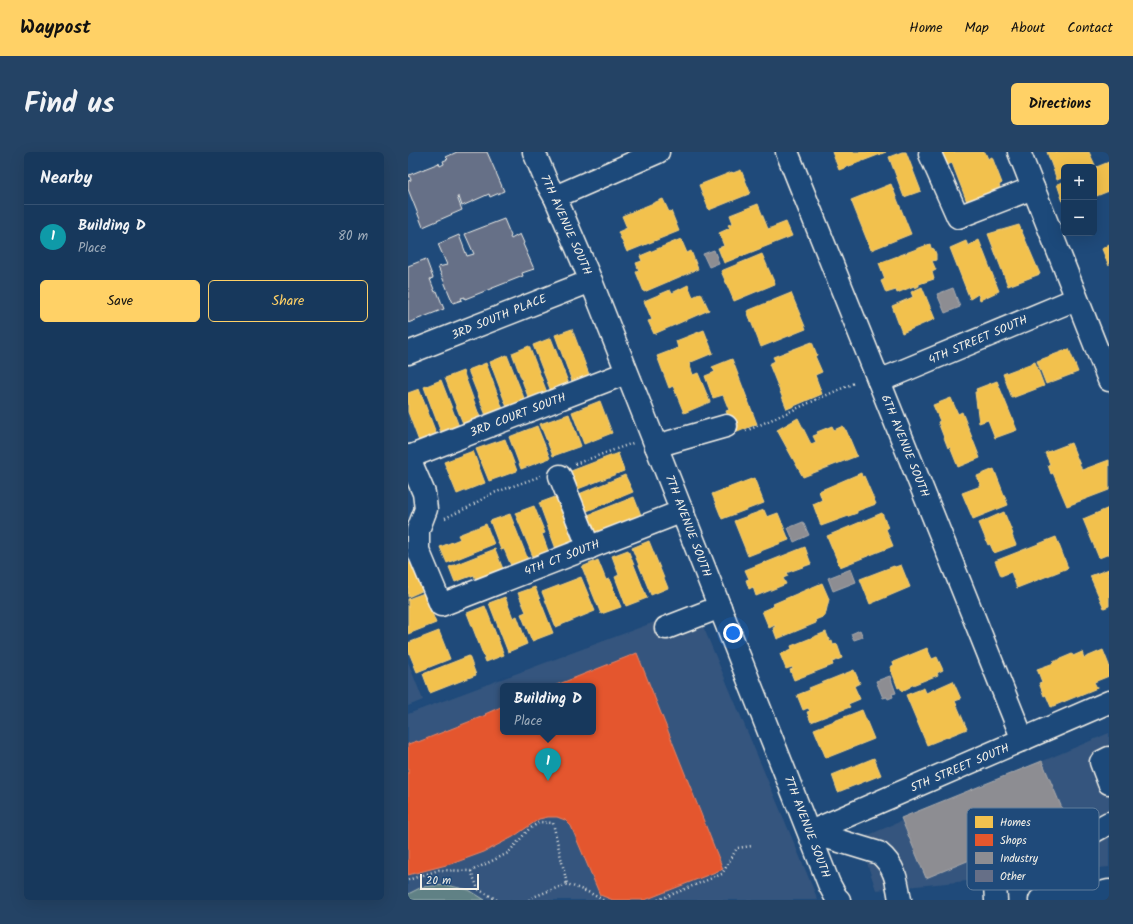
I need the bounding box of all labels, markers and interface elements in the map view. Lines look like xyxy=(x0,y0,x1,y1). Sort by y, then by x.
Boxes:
text: Waypost xyxy=(20,13,91,43)
text: Home xyxy=(909,17,943,39)
text: Map xyxy=(965,17,989,39)
text: About xyxy=(1011,17,1045,39)
text: Contact xyxy=(1067,17,1113,39)
text: Find us xyxy=(24,82,115,127)
button: Directions xyxy=(1011,83,1109,125)
map controls xyxy=(1061,164,1097,236)
button: + xyxy=(1061,164,1097,200)
text: Nearby xyxy=(40,165,92,192)
street label: 7TH AVENUE SOUTH xyxy=(535,172,597,278)
button: − xyxy=(1061,200,1097,236)
text: Building D xyxy=(78,214,146,238)
text: 1 xyxy=(51,226,55,247)
text: 80 m xyxy=(338,226,368,247)
text: Place xyxy=(78,238,106,259)
button: Save xyxy=(40,280,200,322)
button: Share xyxy=(208,280,368,322)
street label: 3RD SOUTH PLACE xyxy=(449,289,550,345)
street label: 4TH STREET SOUTH xyxy=(925,310,1031,370)
street label: 3RD COURT SOUTH xyxy=(467,388,569,442)
street label: 6TH AVENUE SOUTH xyxy=(876,392,934,500)
street label: 7TH AVENUE SOUTH xyxy=(660,472,716,580)
street label: 4TH CT SOUTH xyxy=(521,535,603,581)
your location xyxy=(723,623,743,643)
popup xyxy=(500,683,596,735)
text: Building D xyxy=(514,687,582,711)
text: Place xyxy=(514,711,542,732)
street label: 5TH STREET SOUTH xyxy=(907,739,1013,797)
pin: 1 xyxy=(535,748,561,781)
street label: 7TH AVENUE SOUTH xyxy=(779,773,835,881)
legend xyxy=(967,808,1099,890)
text: Homes xyxy=(1000,814,1031,832)
text: Shops xyxy=(1000,832,1027,850)
text: Industry xyxy=(1000,850,1039,868)
text: Other xyxy=(1000,868,1027,886)
scale bar xyxy=(420,872,479,891)
text: 20 m xyxy=(426,872,451,890)

